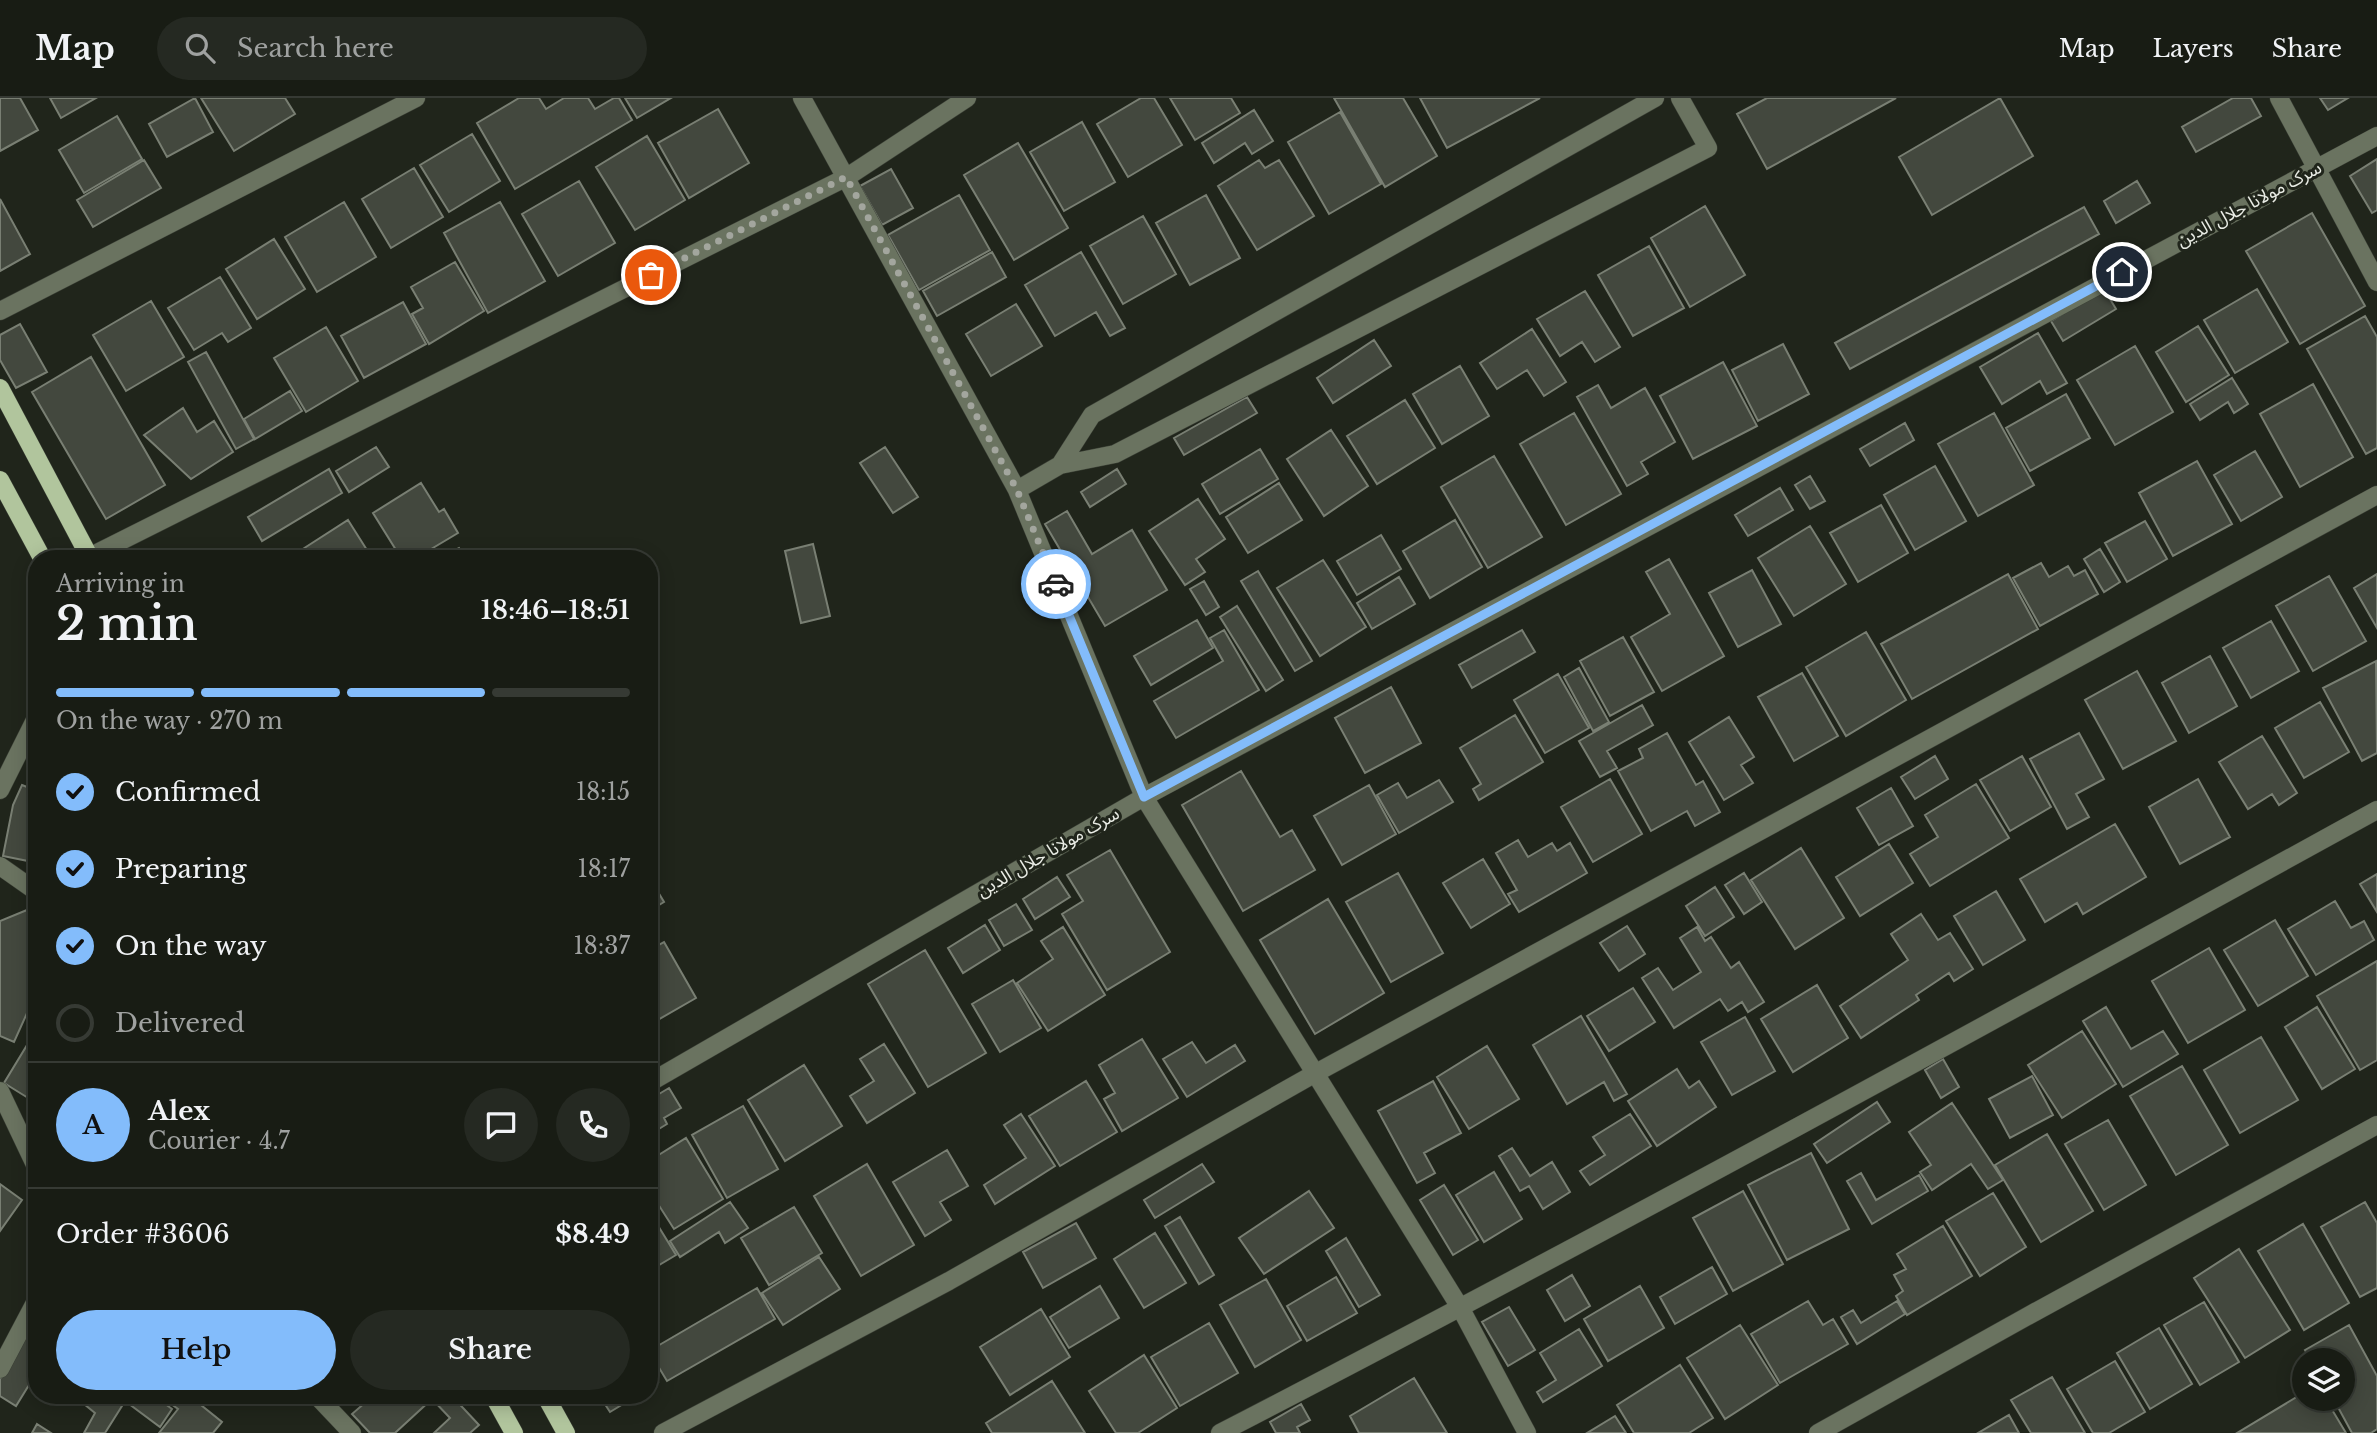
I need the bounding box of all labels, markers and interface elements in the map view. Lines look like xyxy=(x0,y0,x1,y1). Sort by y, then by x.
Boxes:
search box xyxy=(157,17,647,80)
text: Map xyxy=(35,28,115,69)
icon: search xyxy=(181,29,219,67)
text: Search here xyxy=(237,32,394,64)
text: Map xyxy=(2059,34,2115,63)
text: Layers xyxy=(2153,34,2234,63)
text: Share xyxy=(2272,34,2342,63)
street label: سرک مولانا جلال الدین xyxy=(2173,156,2325,252)
pin xyxy=(2092,242,2152,302)
pin xyxy=(621,245,681,305)
icon: home xyxy=(2103,253,2141,291)
icon: bag xyxy=(632,256,670,294)
courier xyxy=(1021,549,1091,619)
icon: car xyxy=(1037,565,1075,603)
text: Arriving in xyxy=(56,570,185,598)
text: 18:46–18:51 xyxy=(480,594,630,626)
text: 2 min xyxy=(56,595,198,652)
text: On the way · 270 m xyxy=(56,707,283,735)
icon: check xyxy=(56,773,94,811)
text: Confirmed xyxy=(115,776,260,808)
text: 18:15 xyxy=(576,778,630,806)
street label: سرک مولانا جلال الدین xyxy=(973,802,1123,902)
icon: check xyxy=(56,850,94,888)
text: Preparing xyxy=(115,853,247,885)
text: 18:17 xyxy=(577,855,630,883)
icon: check xyxy=(56,927,94,965)
text: On the way xyxy=(115,930,267,962)
text: 18:37 xyxy=(574,932,630,960)
text: Delivered xyxy=(115,1007,245,1039)
button: chat xyxy=(464,1088,538,1162)
button: phone xyxy=(556,1088,630,1162)
text: Alex xyxy=(148,1095,210,1127)
text: A xyxy=(82,1109,104,1141)
text: Courier · 4.7 xyxy=(148,1127,290,1155)
text: Order #3606 xyxy=(56,1218,230,1250)
text: $8.49 xyxy=(555,1218,630,1250)
button: Help xyxy=(56,1310,336,1390)
button: Share xyxy=(350,1310,630,1390)
map controls xyxy=(2292,1348,2355,1411)
button: layers xyxy=(2292,1348,2355,1411)

